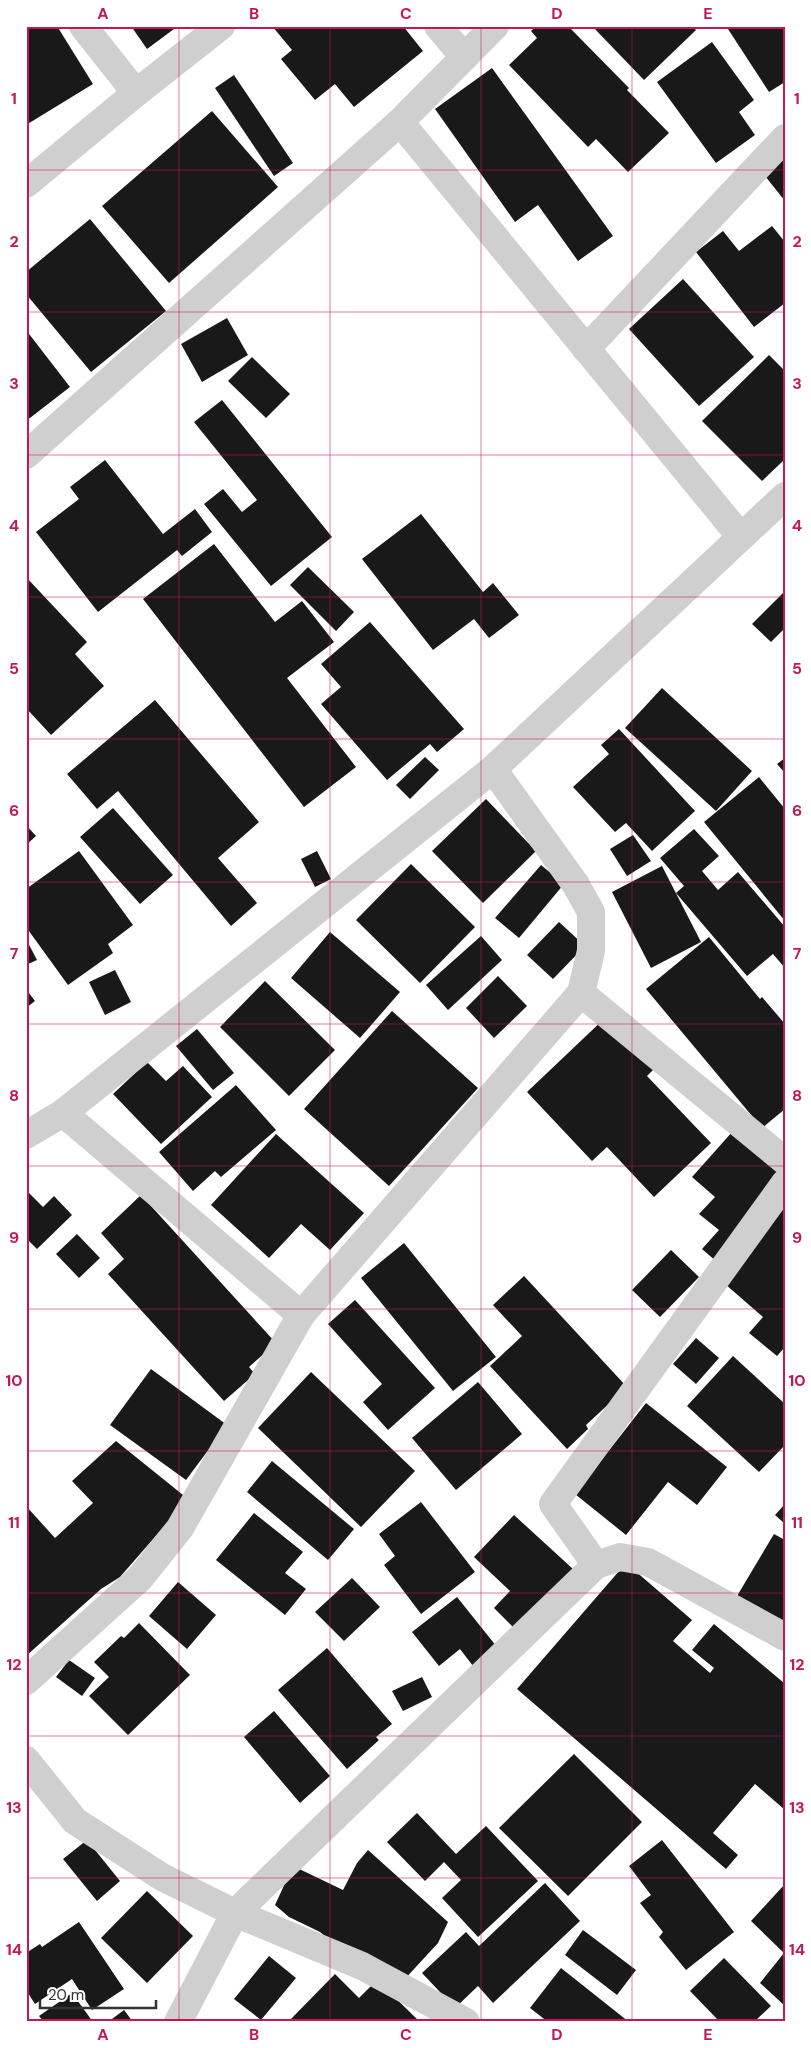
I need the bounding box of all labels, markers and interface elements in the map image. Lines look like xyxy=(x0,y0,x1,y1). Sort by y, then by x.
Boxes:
text: A xyxy=(97,3,109,24)
text: B xyxy=(249,3,259,24)
text: C xyxy=(400,3,412,24)
text: D xyxy=(551,3,563,24)
text: E xyxy=(703,3,713,24)
text: 1 xyxy=(11,88,17,109)
text: 1 xyxy=(794,88,800,109)
text: 2 xyxy=(9,231,19,252)
text: 2 xyxy=(792,231,802,252)
text: 3 xyxy=(9,373,19,394)
text: 3 xyxy=(792,373,802,394)
text: 4 xyxy=(9,515,19,536)
text: 4 xyxy=(792,515,802,536)
text: 5 xyxy=(9,658,19,679)
text: 5 xyxy=(792,658,802,679)
text: 6 xyxy=(9,800,19,821)
text: 6 xyxy=(792,800,802,821)
text: 7 xyxy=(10,943,19,964)
text: 7 xyxy=(793,943,802,964)
text: 8 xyxy=(9,1085,19,1106)
text: 8 xyxy=(792,1085,802,1106)
text: 9 xyxy=(9,1227,19,1248)
text: 9 xyxy=(792,1227,802,1248)
text: 10 xyxy=(5,1370,23,1391)
text: 10 xyxy=(788,1370,806,1391)
text: 11 xyxy=(8,1512,20,1533)
text: 11 xyxy=(791,1512,803,1533)
text: 12 xyxy=(6,1654,22,1675)
text: 12 xyxy=(789,1654,805,1675)
text: 13 xyxy=(6,1797,22,1818)
text: 13 xyxy=(789,1797,805,1818)
text: 14 xyxy=(6,1939,22,1960)
text: 14 xyxy=(789,1939,805,1960)
scale bar xyxy=(40,1978,156,2010)
text: 20 m xyxy=(48,1985,84,2005)
text: A xyxy=(97,2024,109,2045)
text: B xyxy=(249,2024,259,2045)
text: C xyxy=(400,2024,412,2045)
text: D xyxy=(551,2024,563,2045)
text: E xyxy=(703,2024,713,2045)

